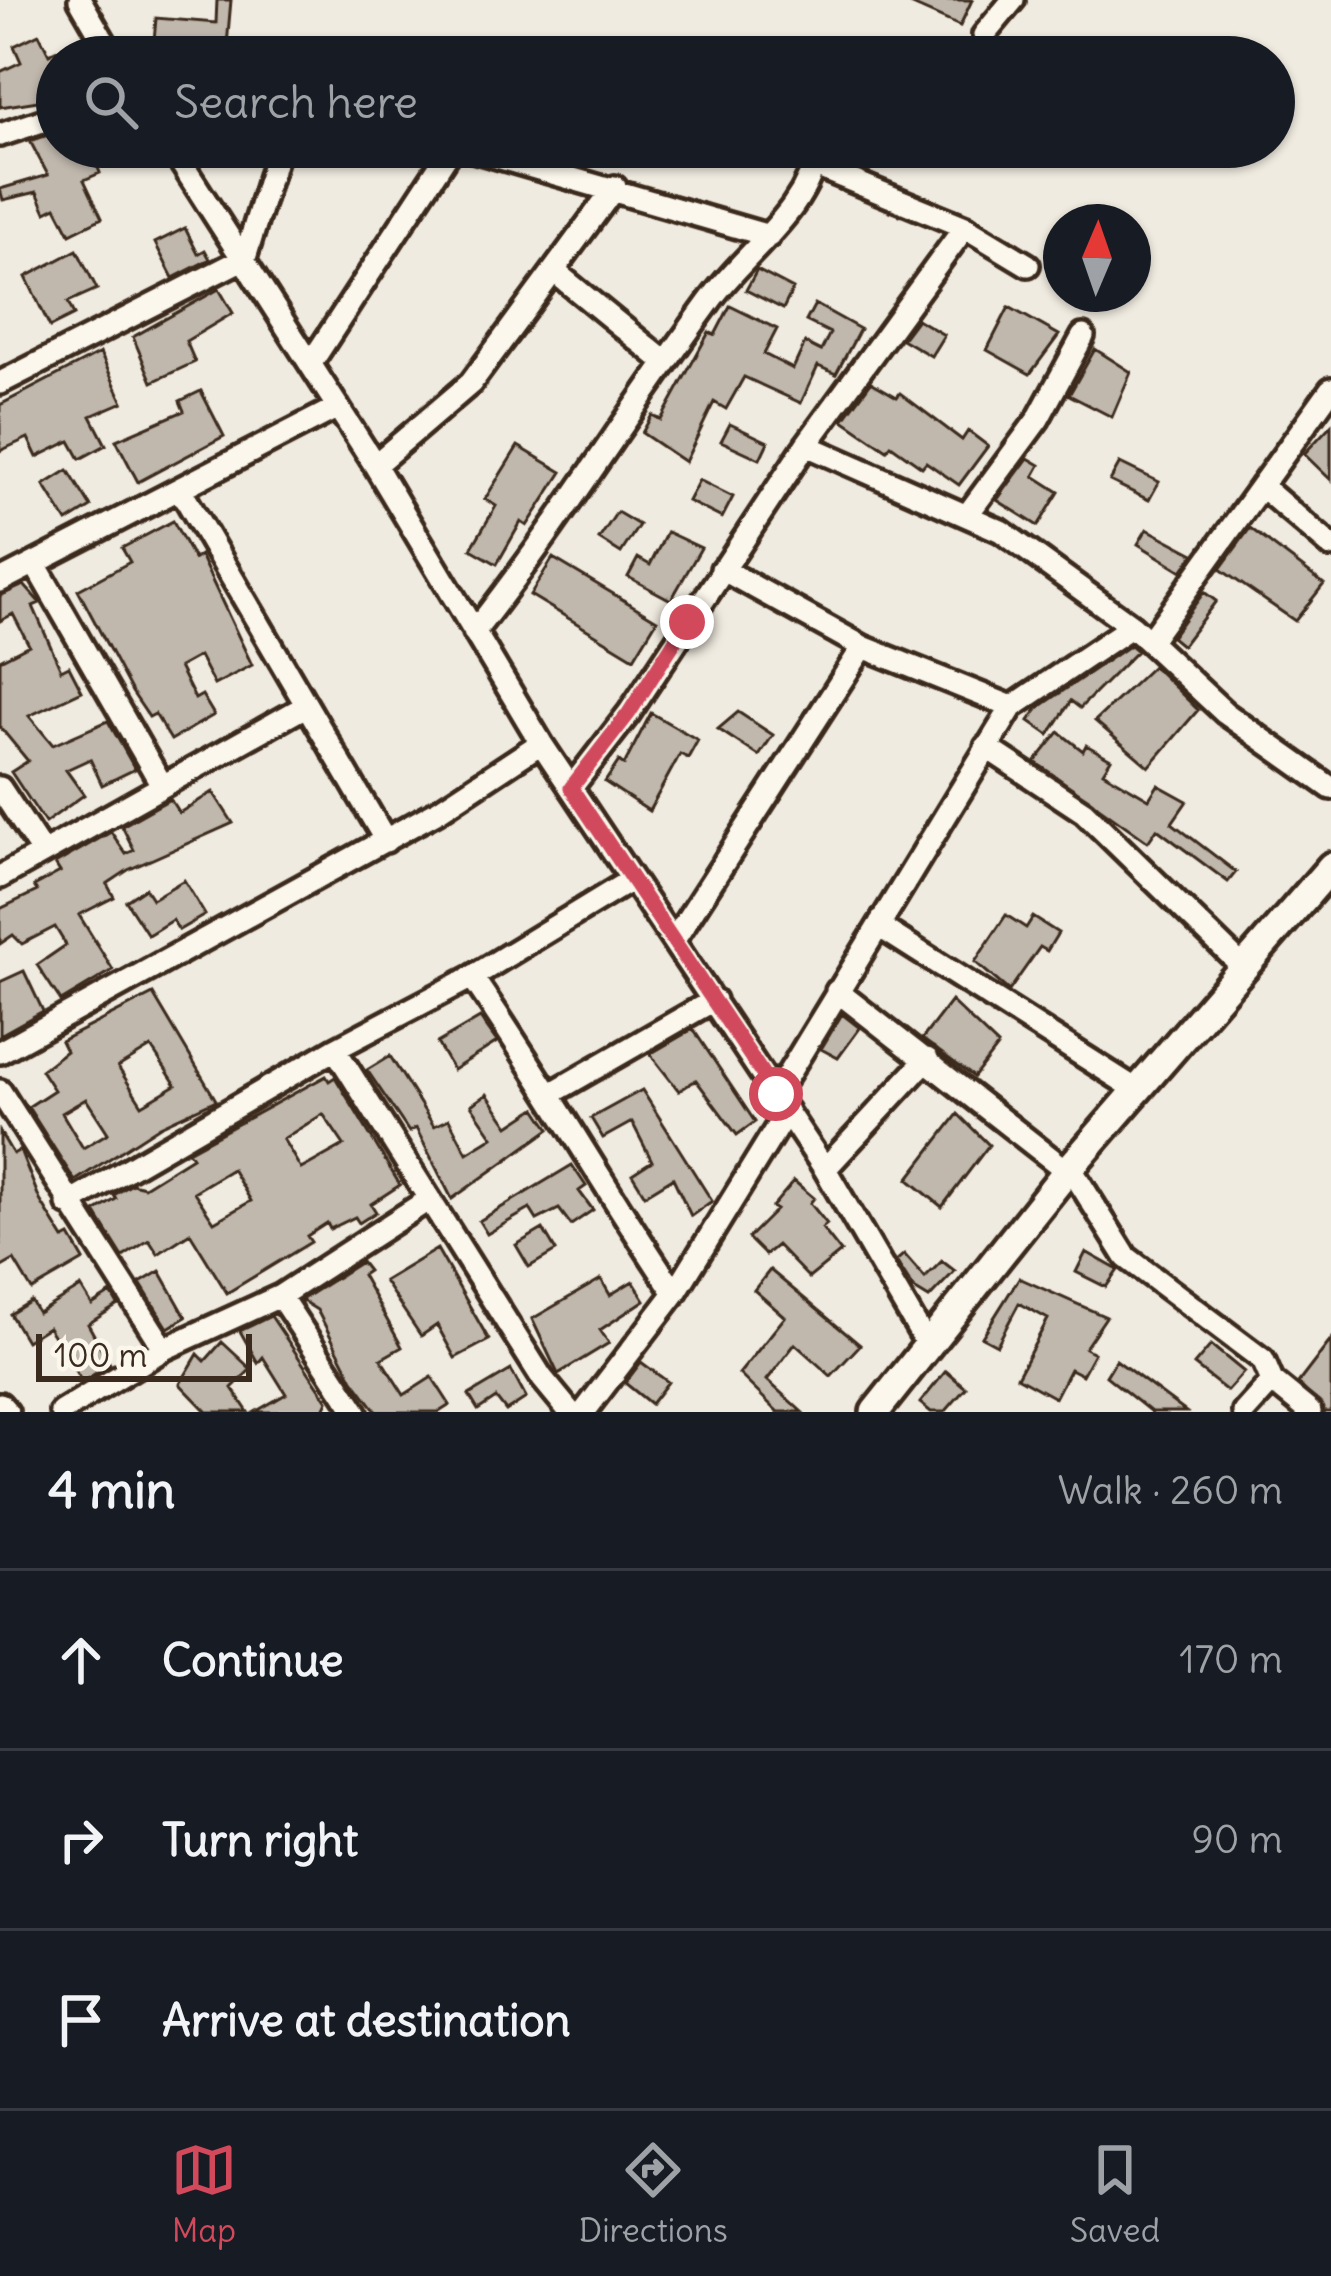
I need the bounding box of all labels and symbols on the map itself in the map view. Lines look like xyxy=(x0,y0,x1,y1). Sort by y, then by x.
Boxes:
north arrow xyxy=(1043,204,1151,312)
route end xyxy=(660,595,714,649)
route start xyxy=(749,1067,803,1121)
scale bar xyxy=(36,1328,252,1381)

